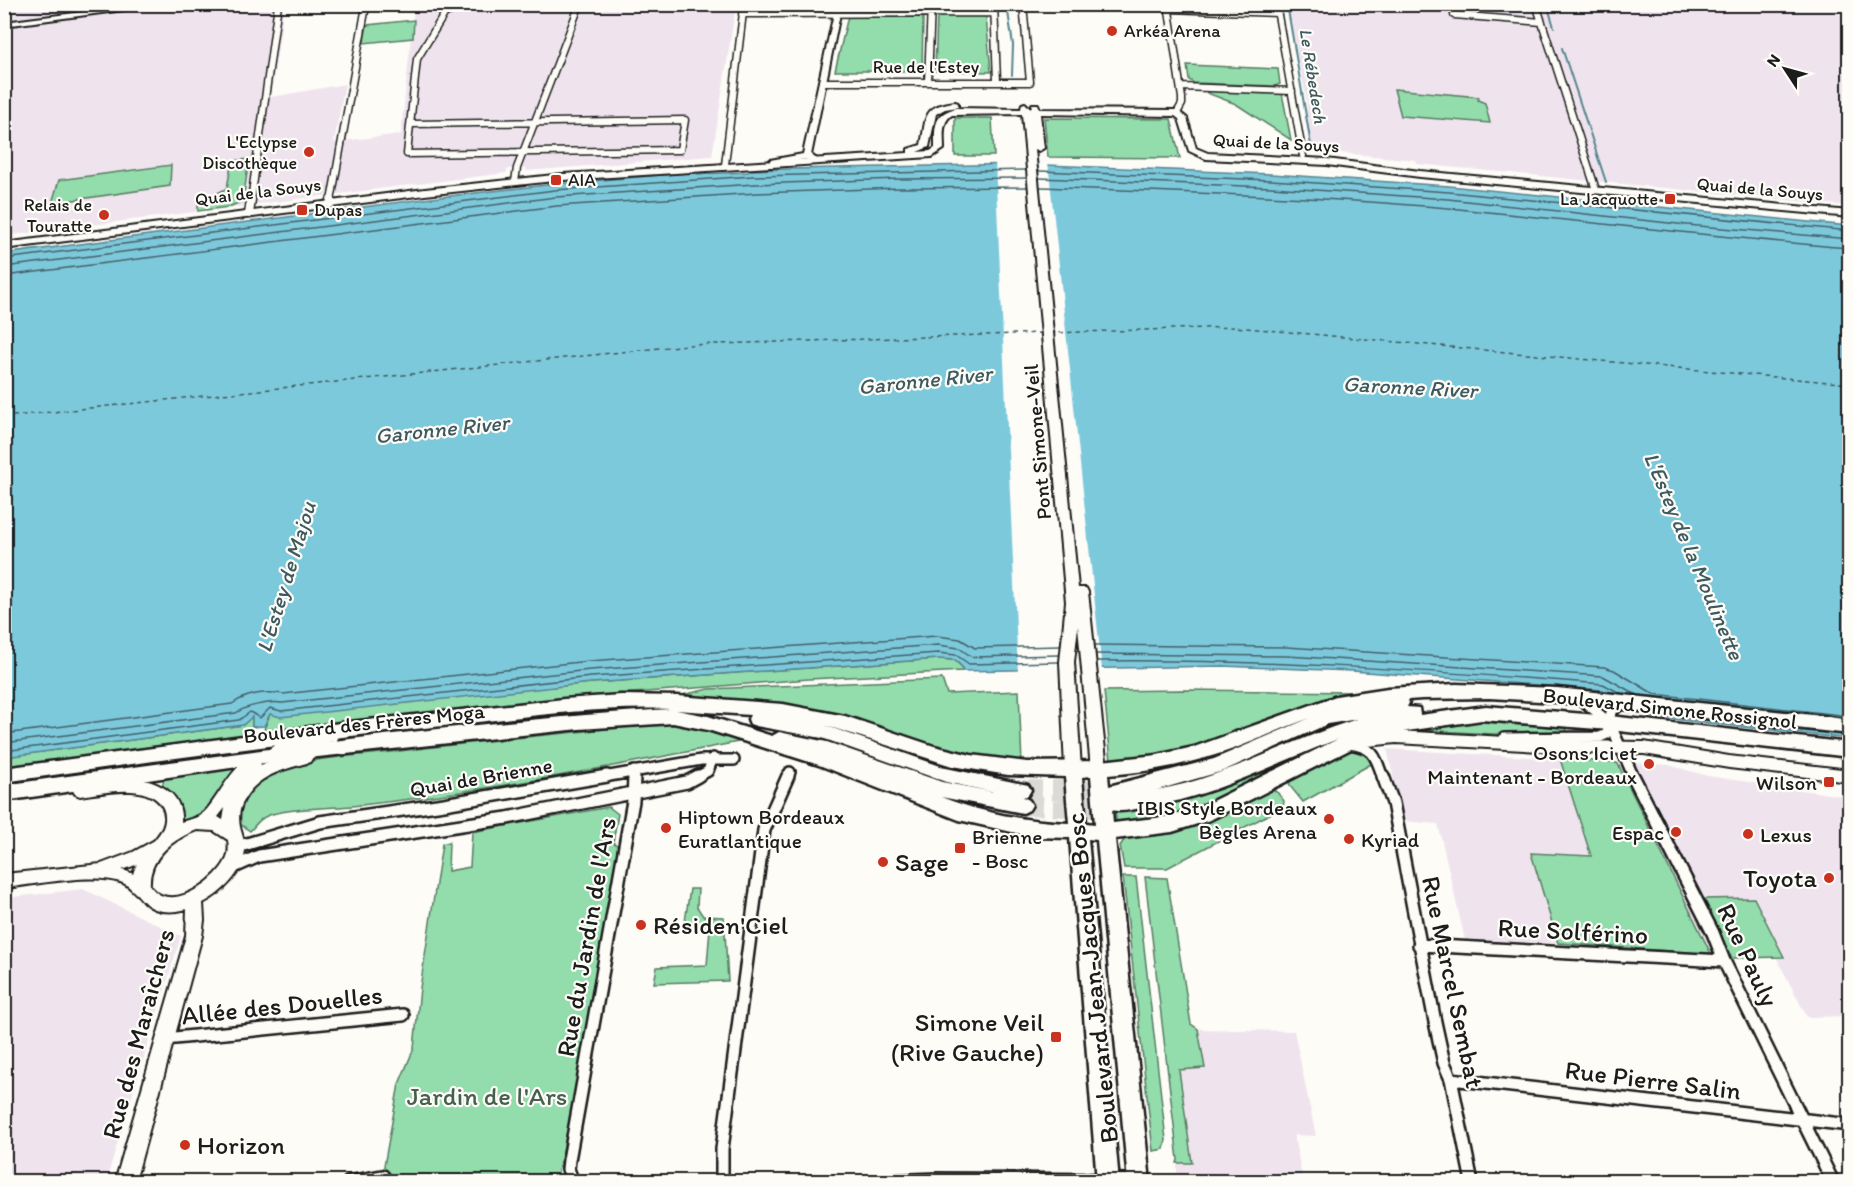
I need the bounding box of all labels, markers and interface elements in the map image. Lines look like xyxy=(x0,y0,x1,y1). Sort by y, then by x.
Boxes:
place label: Arkéa Arena xyxy=(1124,20,1221,42)
marker: Arkéa Arena xyxy=(1105,24,1119,38)
water label: Le Rébedech xyxy=(1295,27,1331,125)
north arrow xyxy=(1755,39,1815,99)
text: N xyxy=(1762,51,1784,70)
street label: Rue de l'Estey xyxy=(873,56,980,78)
street label: Quai de la Souys xyxy=(1212,129,1340,157)
place label: L'Eclypse Discothèque xyxy=(202,131,297,174)
marker: L'Eclypse Discothèque xyxy=(302,145,316,159)
place label: AIA xyxy=(568,169,596,191)
street label: Quai de la Souys xyxy=(194,173,322,211)
marker: AIA xyxy=(549,173,563,187)
street label: Quai de la Souys xyxy=(1696,173,1824,205)
place label: La Jacquotte xyxy=(1560,188,1658,210)
marker: La Jacquotte xyxy=(1663,192,1677,206)
place label: Relais de Touratte xyxy=(24,194,92,237)
place label: Dupas xyxy=(314,199,362,221)
marker: Dupas xyxy=(295,203,309,217)
marker: Relais de Touratte xyxy=(97,208,111,222)
water label: Garonne River xyxy=(857,359,996,400)
street label: Pont Simone-Veil xyxy=(1018,363,1056,521)
water label: Garonne River xyxy=(1342,370,1480,404)
water label: Garonne River xyxy=(374,408,513,449)
water label: L'Estey de la Moulinette xyxy=(1638,448,1751,665)
water label: L'Estey de Majou xyxy=(250,497,322,656)
street label: Boulevard Simone Rossignol xyxy=(1542,682,1798,734)
street label: Boulevard des Frères Moga xyxy=(242,698,486,748)
place label: Osons Ici et Maintenant - Bordeaux xyxy=(1427,740,1637,789)
street label: Quai de Brienne xyxy=(408,752,554,802)
marker: Osons Ici et Maintenant - Bordeaux xyxy=(1642,757,1656,771)
place label: Wilson xyxy=(1756,770,1817,795)
marker: Wilson xyxy=(1822,775,1836,789)
place label: IBIS Style Bordeaux Bègles Arena xyxy=(1137,795,1318,844)
place label: Hiptown Bordeaux Euratlantique xyxy=(678,804,845,853)
street label: Boulevard Jean-Jacques Bosc xyxy=(1059,811,1125,1145)
marker: IBIS Style Bordeaux Bègles Arena xyxy=(1322,812,1336,826)
street label: Rue du Jardin de l'Ars xyxy=(549,815,623,1059)
place label: Espac xyxy=(1612,820,1664,845)
marker: Hiptown Bordeaux Euratlantique xyxy=(659,821,673,835)
place label: Lexus xyxy=(1760,822,1812,847)
place label: Brienne - Bosc xyxy=(972,824,1042,873)
marker: Espac xyxy=(1669,825,1683,839)
place label: Kyriad xyxy=(1361,827,1420,852)
marker: Lexus xyxy=(1741,827,1755,841)
marker: Kyriad xyxy=(1342,832,1356,846)
marker: Brienne - Bosc xyxy=(953,841,967,855)
place label: Sage xyxy=(895,846,949,878)
marker: Sage xyxy=(876,855,890,869)
place label: Toyota xyxy=(1743,862,1817,894)
marker: Toyota xyxy=(1822,871,1836,885)
street label: Rue Marcel Sembat xyxy=(1415,873,1491,1091)
street label: Rue Pauly xyxy=(1710,898,1786,1012)
place label: Résiden'Ciel xyxy=(653,909,788,941)
street label: Rue Solférino xyxy=(1497,911,1649,951)
marker: Résiden'Ciel xyxy=(634,918,648,932)
street label: Rue des Maraîchers xyxy=(95,925,181,1143)
street label: Allée des Douelles xyxy=(180,979,384,1031)
place label: Simone Veil (Rive Gauche) xyxy=(891,1006,1044,1068)
marker: Simone Veil (Rive Gauche) xyxy=(1049,1030,1063,1044)
street label: Rue Pierre Salin xyxy=(1563,1053,1743,1107)
park label: Jardin de l'Ars xyxy=(407,1080,567,1112)
place label: Horizon xyxy=(197,1129,285,1161)
marker: Horizon xyxy=(178,1138,192,1152)

